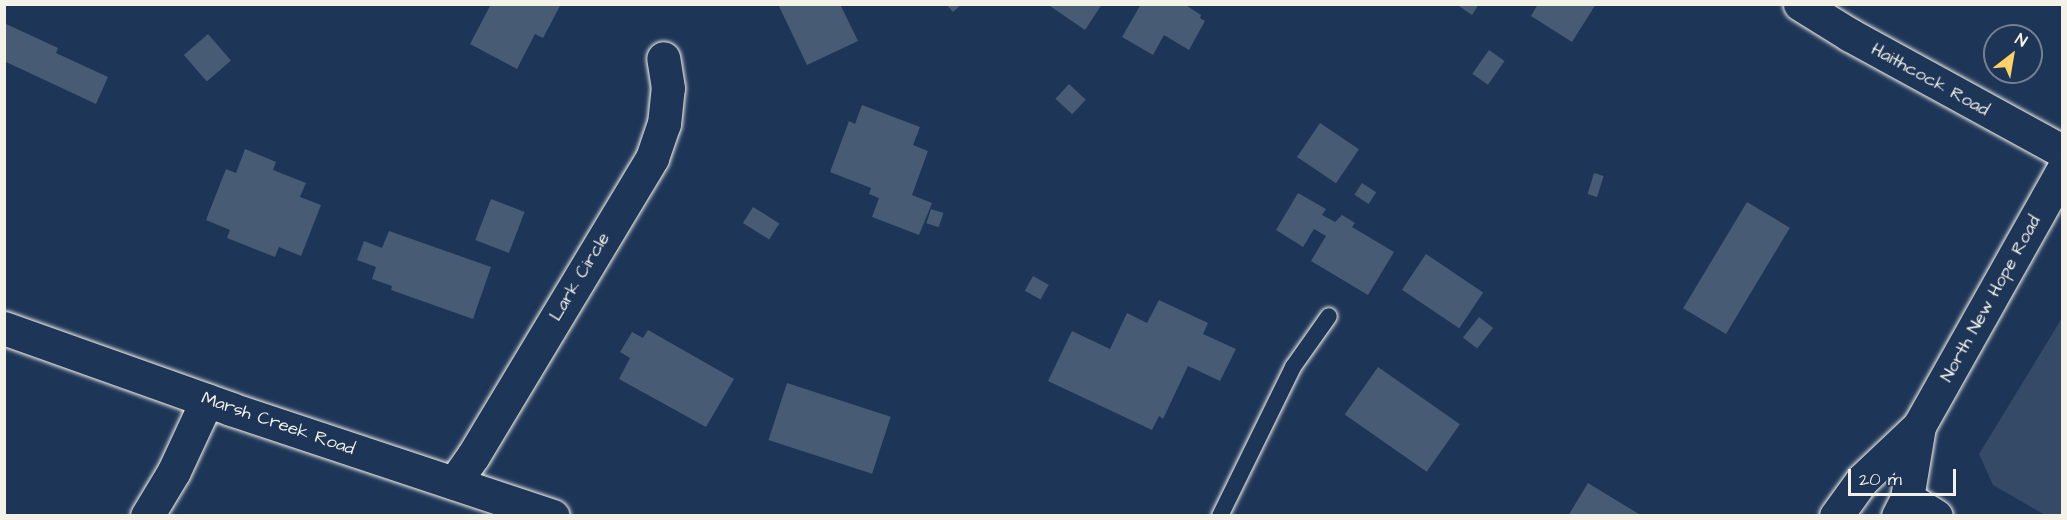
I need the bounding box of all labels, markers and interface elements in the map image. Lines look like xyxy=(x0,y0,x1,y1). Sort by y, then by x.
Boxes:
north arrow xyxy=(1983,24,2043,84)
text: N xyxy=(2011,28,2031,52)
street label: Haithcock Road xyxy=(1867,39,1993,121)
street label: North New Hope Road xyxy=(1936,212,2046,386)
street label: Lark Circle xyxy=(545,229,615,325)
street label: Marsh Creek Road xyxy=(198,388,358,460)
scale bar xyxy=(1851,457,1959,495)
text: 20 m xyxy=(1859,467,1902,492)

